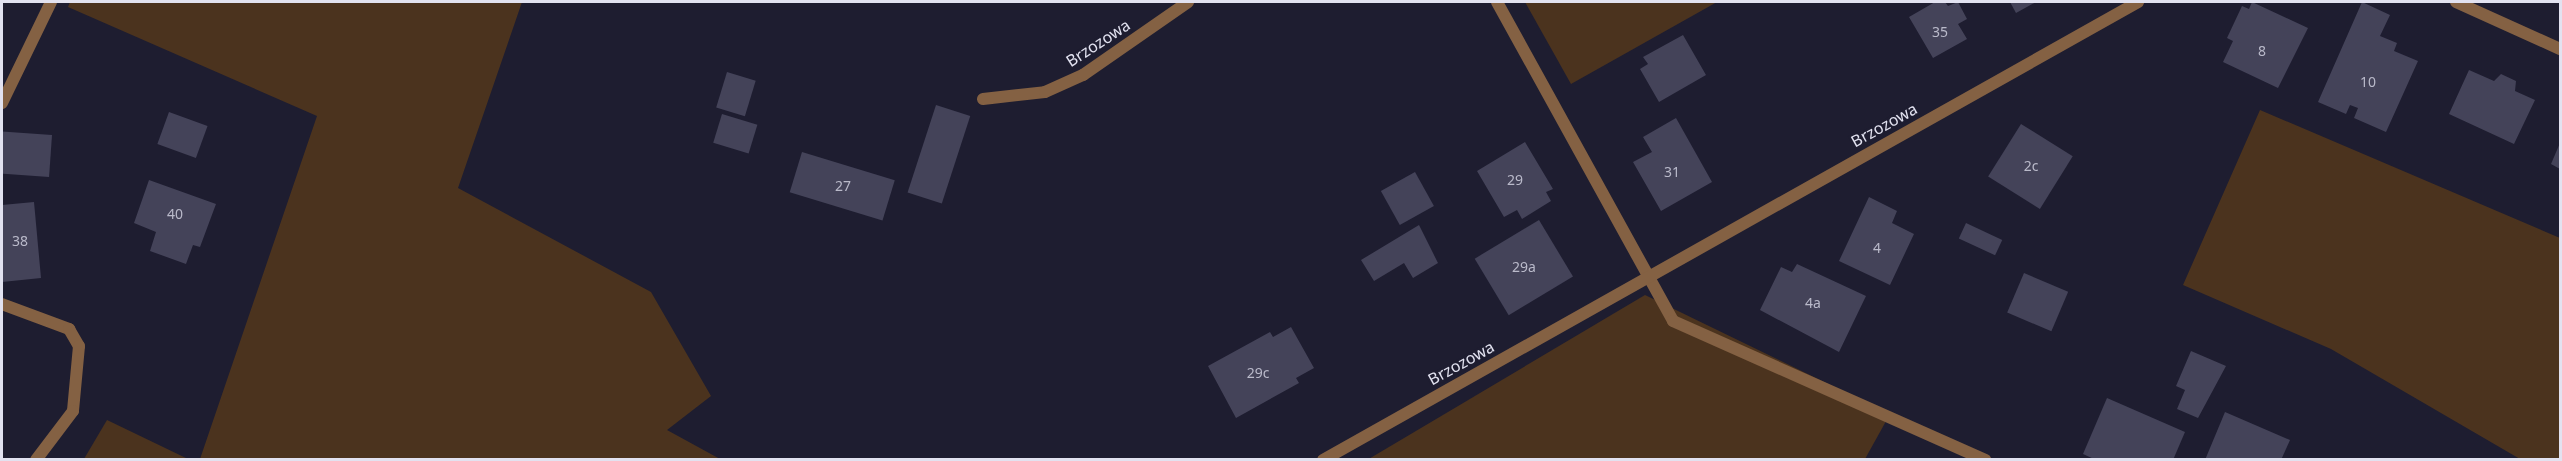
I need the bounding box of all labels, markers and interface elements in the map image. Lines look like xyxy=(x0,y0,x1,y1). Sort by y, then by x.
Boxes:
street label: Brzozowa xyxy=(1062,15,1134,71)
house number: 35 xyxy=(1932,24,1948,40)
house number: 8 xyxy=(2258,43,2266,59)
house number: 10 xyxy=(2360,74,2376,90)
street label: Brzozowa xyxy=(1848,99,1920,151)
house number: 2c xyxy=(2024,158,2038,174)
house number: 31 xyxy=(1664,164,1680,180)
house number: 29 xyxy=(1507,172,1523,188)
house number: 27 xyxy=(835,178,851,194)
house number: 40 xyxy=(167,206,183,222)
house number: 38 xyxy=(12,233,28,249)
house number: 4 xyxy=(1873,240,1881,256)
house number: 29a xyxy=(1512,259,1536,275)
house number: 4a xyxy=(1805,295,1821,311)
street label: Brzozowa xyxy=(1425,337,1497,389)
house number: 29c xyxy=(1247,365,1269,381)

